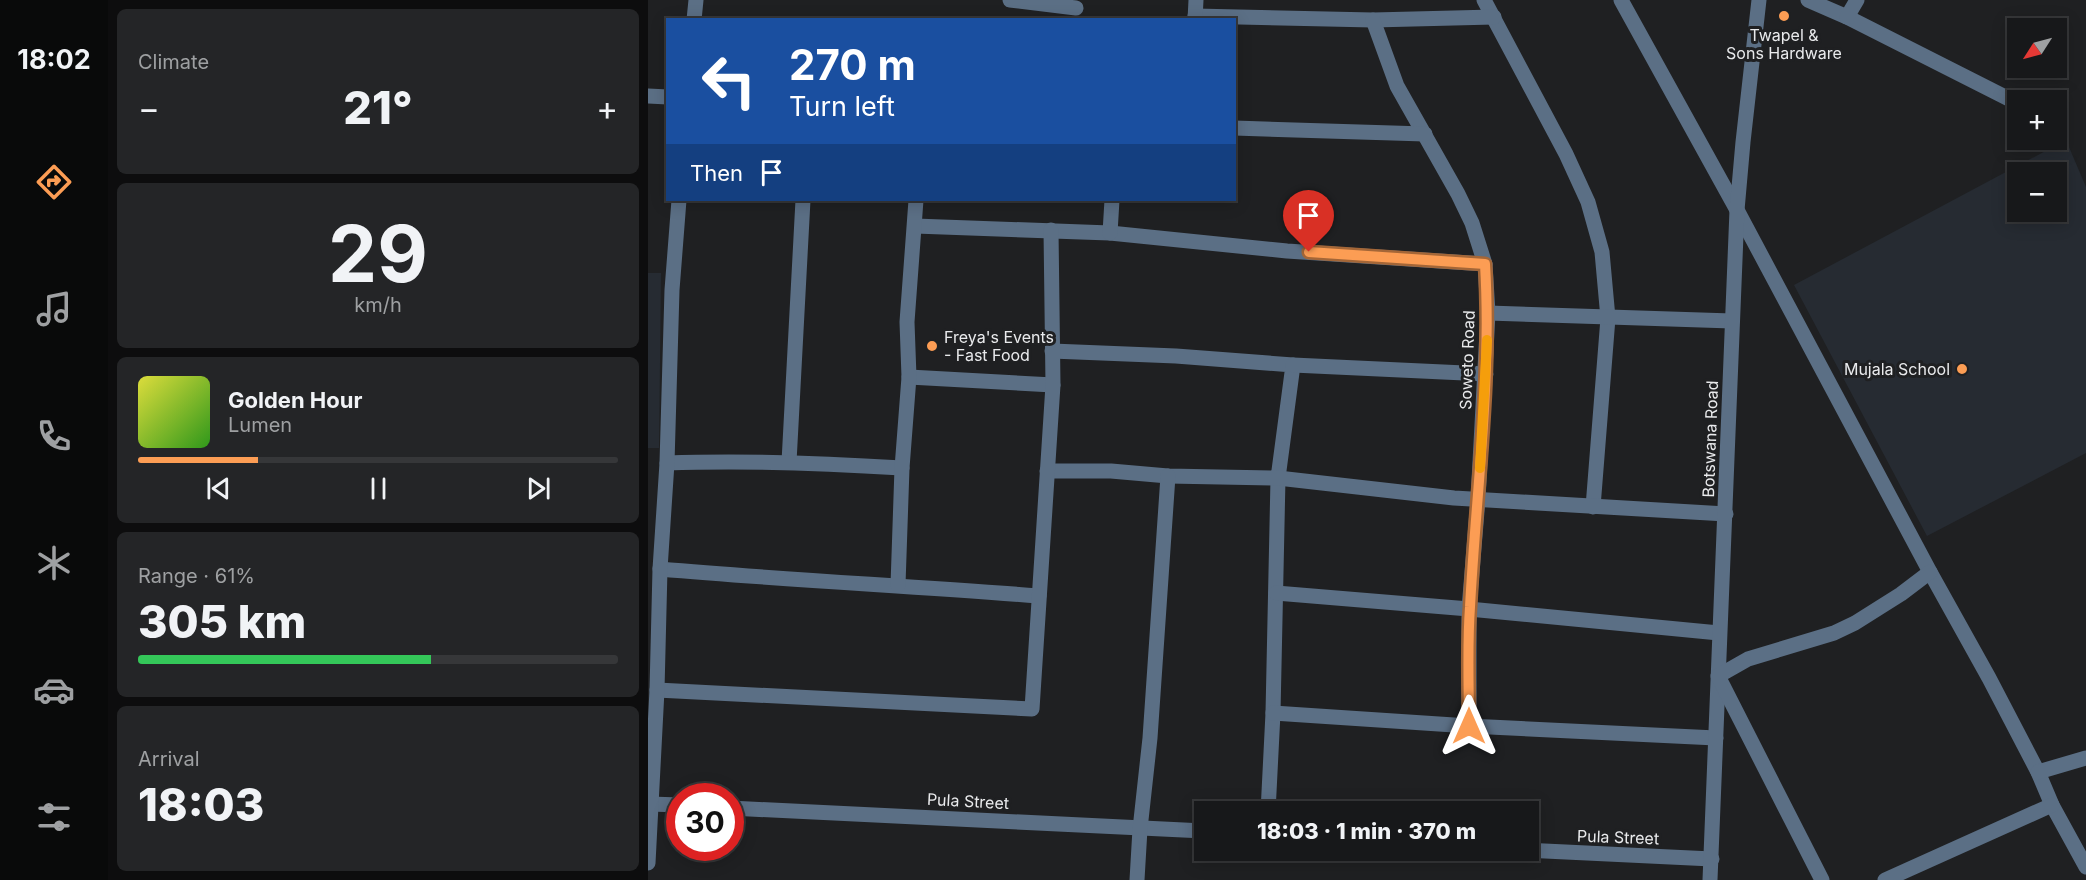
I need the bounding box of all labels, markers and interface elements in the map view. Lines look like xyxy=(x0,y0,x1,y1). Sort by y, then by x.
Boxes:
marker: Twapel & Sons Hardware xyxy=(1777,9,1791,23)
north arrow xyxy=(2007,18,2067,78)
map controls xyxy=(2007,18,2067,222)
place label: Twapel & Sons Hardware xyxy=(1726,25,1842,63)
text: 270 m xyxy=(789,39,916,90)
icon: left xyxy=(690,42,768,120)
text: 18:02 xyxy=(17,43,91,76)
text: Climate xyxy=(138,50,209,74)
text: 21° xyxy=(343,80,413,135)
text: − xyxy=(138,88,160,128)
text: + xyxy=(596,88,618,128)
text: Turn left xyxy=(789,90,895,123)
button: + xyxy=(2007,90,2067,150)
icon: arrive xyxy=(755,156,788,189)
text: Then xyxy=(690,160,743,186)
icon: directions xyxy=(33,161,75,203)
button: − xyxy=(2007,162,2067,222)
pin xyxy=(1283,190,1334,252)
icon: arrive xyxy=(1292,199,1325,232)
text: 29 xyxy=(328,206,428,301)
icon: music xyxy=(33,288,75,330)
text: km/h xyxy=(354,293,402,317)
street label: Soweto Road xyxy=(1455,310,1479,410)
place label: Freya's Events - Fast Food xyxy=(944,327,1054,365)
marker: Freya's Events - Fast Food xyxy=(925,339,939,353)
place label: Mujala School xyxy=(1844,359,1950,379)
marker: Mujala School xyxy=(1955,362,1969,376)
street label: Botswana Road xyxy=(1698,380,1722,498)
text: Golden Hour xyxy=(228,387,362,413)
text: Lumen xyxy=(228,413,292,437)
icon: phone xyxy=(33,415,75,457)
icon: previous xyxy=(202,472,235,505)
icon: pause xyxy=(362,472,395,505)
icon: next xyxy=(522,472,555,505)
icon: climate xyxy=(33,542,75,584)
text: Range · 61% xyxy=(138,564,255,588)
text: 305 km xyxy=(138,594,306,649)
icon: car xyxy=(33,669,75,711)
position arrow xyxy=(1437,694,1501,758)
text: Arrival xyxy=(138,747,200,771)
text: 18:03 xyxy=(138,777,264,832)
speed limit sign: 30 xyxy=(666,783,744,861)
street label: Pula Street xyxy=(926,789,1010,813)
icon: filters xyxy=(33,796,75,838)
text: 18:03 · 1 min · 370 m xyxy=(1257,818,1476,844)
street label: Pula Street xyxy=(1577,826,1659,848)

